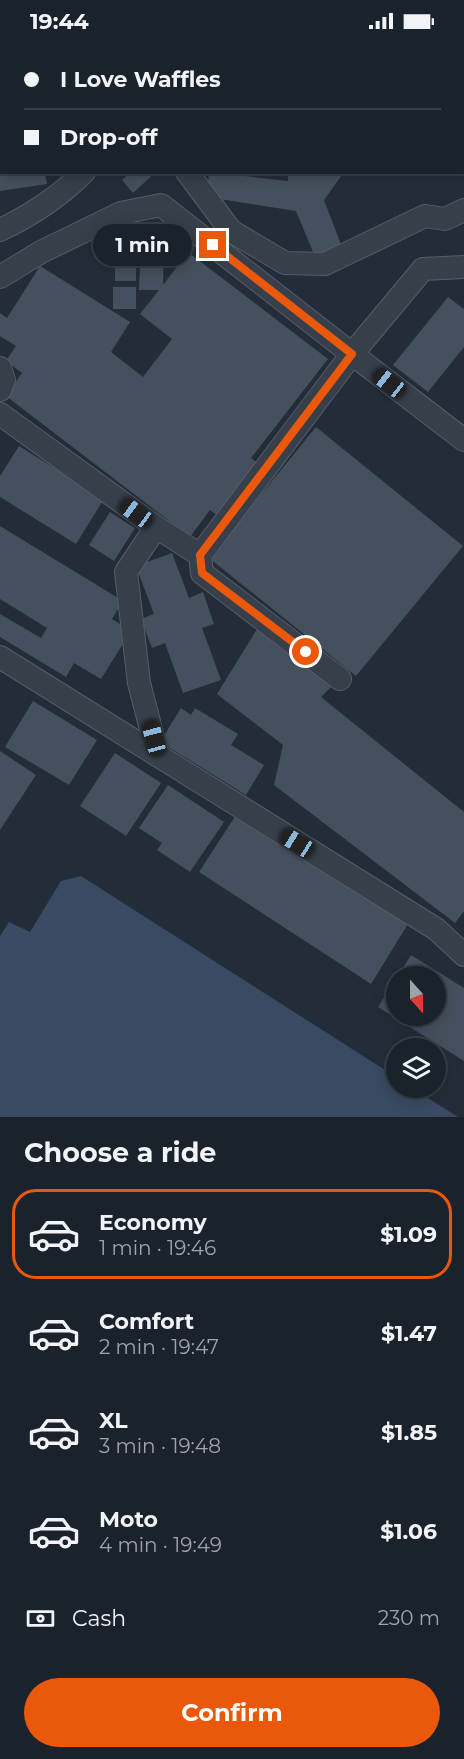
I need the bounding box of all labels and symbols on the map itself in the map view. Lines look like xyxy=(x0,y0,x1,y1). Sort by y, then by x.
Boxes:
callout: 1 min xyxy=(93,224,192,266)
route end xyxy=(199,231,226,258)
car xyxy=(369,365,409,401)
car xyxy=(116,495,156,531)
route start xyxy=(292,638,319,665)
car xyxy=(141,718,167,758)
car xyxy=(277,826,317,860)
north arrow xyxy=(386,966,446,1026)

